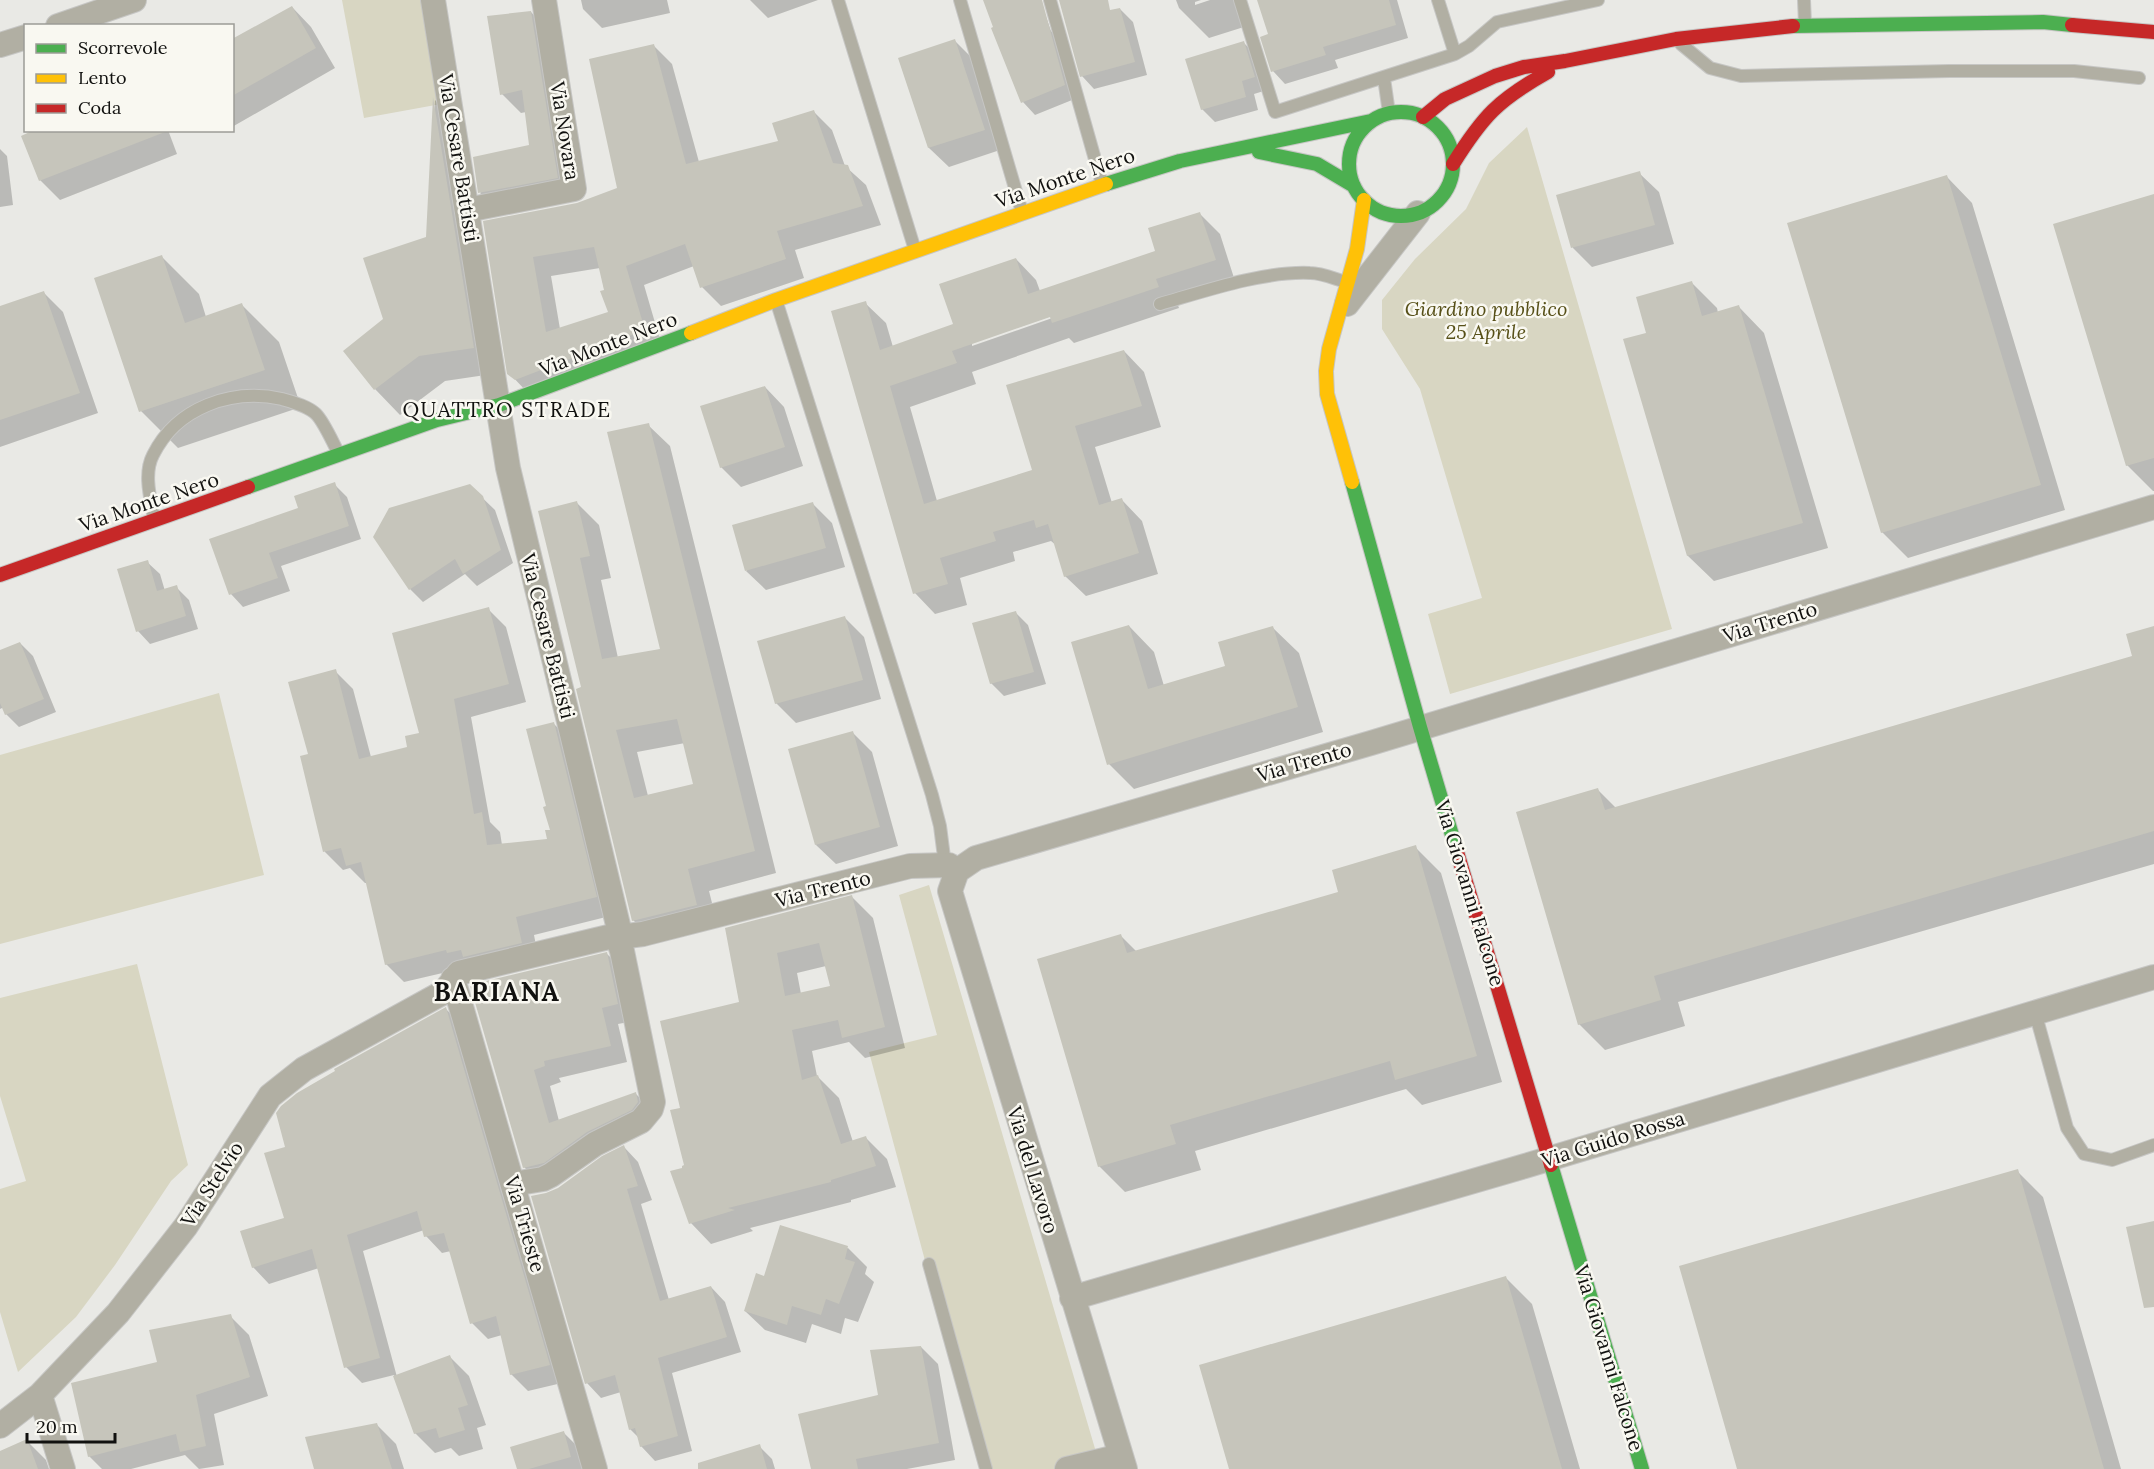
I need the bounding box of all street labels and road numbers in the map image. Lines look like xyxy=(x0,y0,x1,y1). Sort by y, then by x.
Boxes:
street label: Via Cesare Battisti xyxy=(434,71,485,244)
street label: Via Novara xyxy=(545,79,586,182)
street label: Via Monte Nero xyxy=(991,142,1138,213)
street label: Via Monte Nero xyxy=(534,306,680,382)
street label: Via Monte Nero xyxy=(75,466,222,537)
street label: Via Cesare Battisti xyxy=(516,550,581,721)
street label: Via Trento xyxy=(1719,595,1820,648)
street label: Via Trento xyxy=(1253,736,1354,787)
street label: Via Giovanni Falcone xyxy=(1430,796,1511,989)
street label: Via Trento xyxy=(772,865,873,913)
street label: Via del Lavoro xyxy=(1002,1102,1065,1236)
street label: Via Guido Rossa xyxy=(1537,1105,1688,1172)
street label: Via Stelvio xyxy=(174,1136,248,1232)
street label: Via Trieste xyxy=(499,1172,551,1275)
street label: Via Giovanni Falcone xyxy=(1569,1261,1650,1454)

